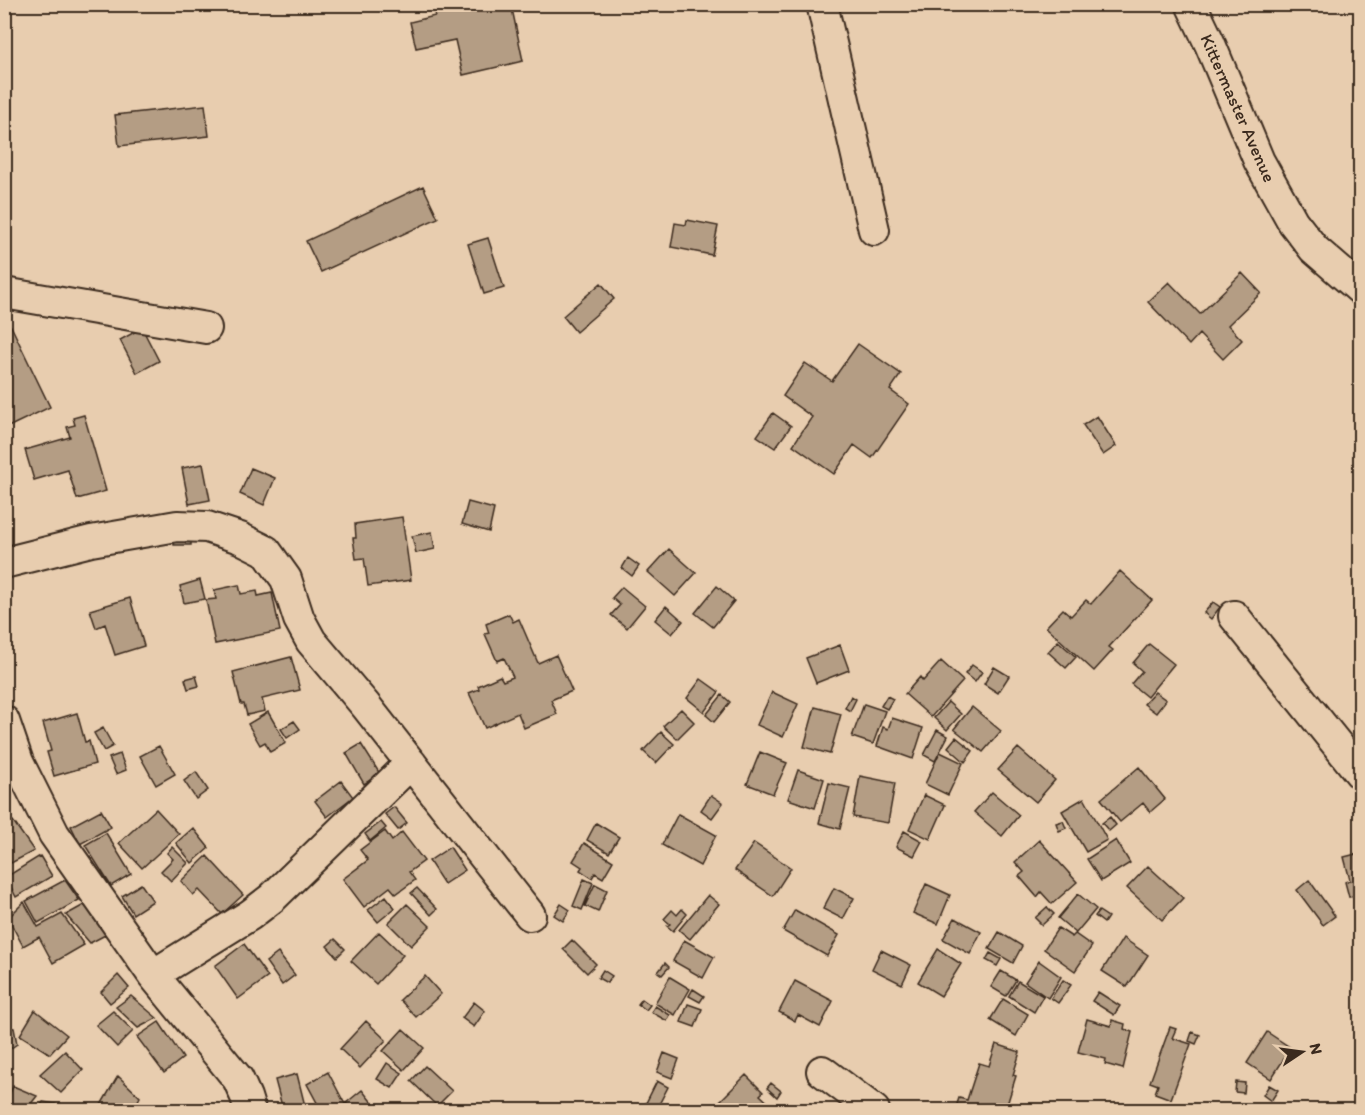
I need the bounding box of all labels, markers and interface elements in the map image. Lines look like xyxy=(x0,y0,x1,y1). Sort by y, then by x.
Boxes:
street label: Kittermaster Avenue xyxy=(1195,30,1281,186)
north arrow xyxy=(1272,1022,1332,1082)
text: N xyxy=(1306,1041,1327,1056)

